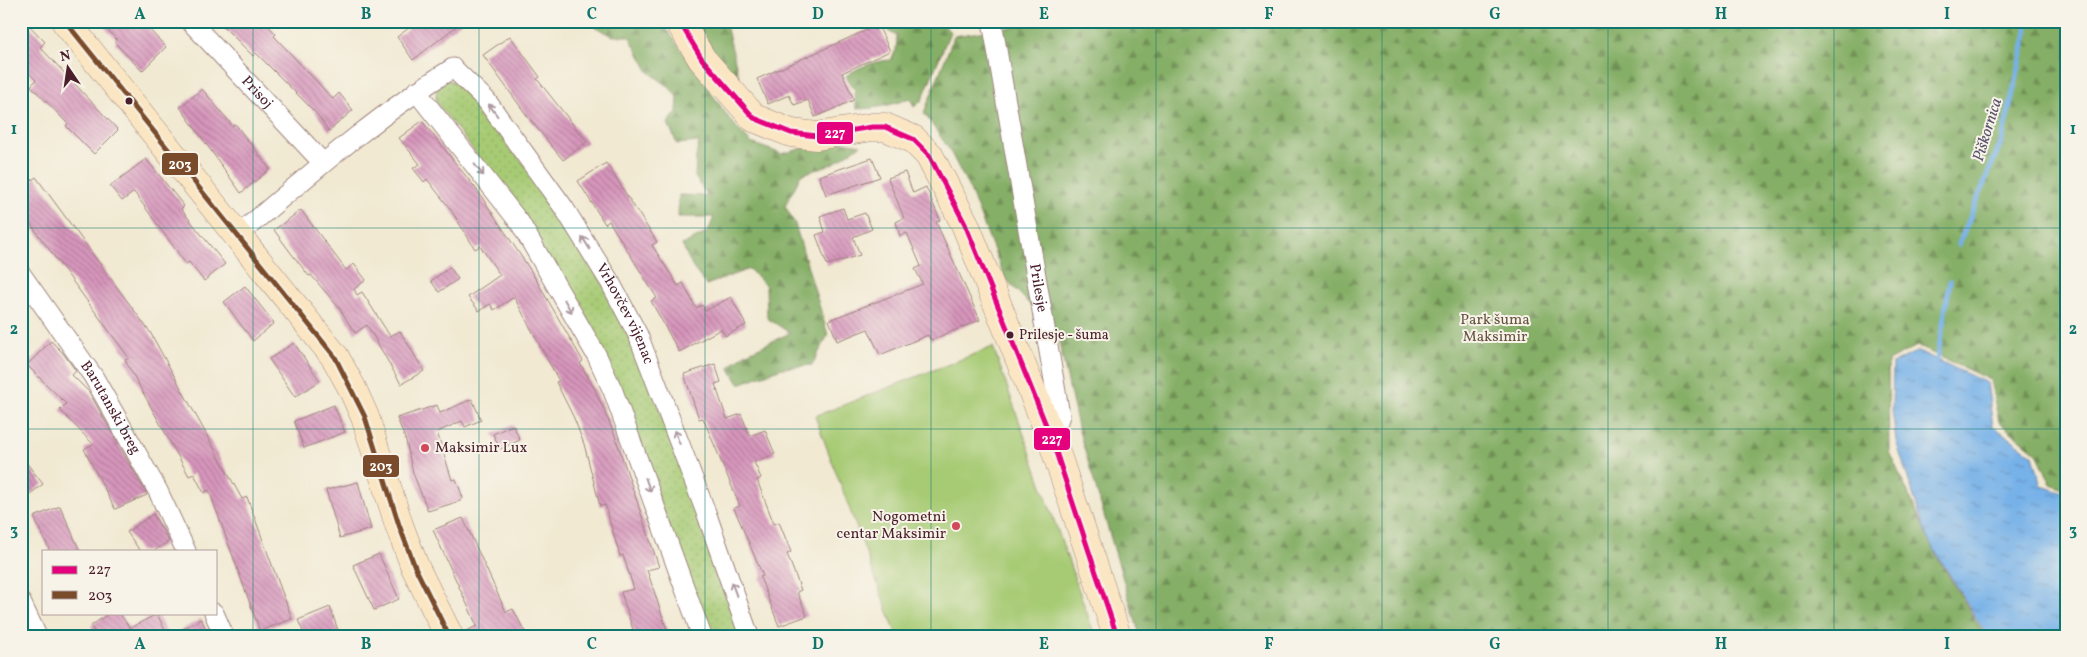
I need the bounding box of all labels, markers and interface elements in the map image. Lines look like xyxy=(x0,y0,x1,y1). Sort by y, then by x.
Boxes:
text: A xyxy=(134,4,146,26)
text: B xyxy=(361,4,372,26)
text: C xyxy=(587,4,597,26)
text: D xyxy=(812,4,824,26)
text: E xyxy=(1039,4,1049,26)
text: F xyxy=(1264,4,1274,26)
text: G xyxy=(1489,4,1501,26)
text: H xyxy=(1715,4,1727,26)
text: I xyxy=(1944,4,1950,26)
north arrow xyxy=(42,42,92,92)
text: N xyxy=(58,46,73,67)
street label: Prisoj xyxy=(236,71,278,114)
water label: Piškornica xyxy=(1968,95,2008,164)
unlabelled marker xyxy=(124,96,134,106)
one-way arrow xyxy=(488,103,498,117)
text: 1 xyxy=(11,119,17,141)
text: 1 xyxy=(2070,119,2076,141)
line badge: 227 xyxy=(816,121,854,145)
text: 227 xyxy=(824,125,846,144)
line badge: 203 xyxy=(161,152,199,176)
text: 203 xyxy=(169,156,191,175)
one-way arrow xyxy=(474,163,485,176)
one-way arrow xyxy=(580,237,590,251)
street label: Vrhovčev vijenac xyxy=(590,259,659,368)
street label: Prilesje xyxy=(1024,262,1053,314)
one-way arrow xyxy=(563,298,573,312)
park label: Park šuma Maksimir xyxy=(1460,310,1530,348)
text: 2 xyxy=(10,319,18,341)
text: 2 xyxy=(2069,319,2077,341)
place label: Prilesje - šuma xyxy=(1019,326,1109,345)
marker: Prilesje - šuma xyxy=(1005,330,1015,340)
street label: Barutanski breg xyxy=(75,357,146,459)
line badge: 227 xyxy=(1033,427,1071,451)
one-way arrow xyxy=(672,430,681,445)
text: 227 xyxy=(1041,431,1063,450)
place label: Maksimir Lux xyxy=(435,438,527,459)
marker: Maksimir Lux xyxy=(419,442,431,454)
line badge: 203 xyxy=(362,454,400,478)
text: 203 xyxy=(370,458,392,477)
one-way arrow xyxy=(644,477,653,493)
place label: Nogometni centar Maksimir xyxy=(837,507,946,545)
text: 3 xyxy=(10,520,18,542)
marker: Nogometni centar Maksimir xyxy=(950,520,962,532)
text: 3 xyxy=(2069,520,2077,542)
legend xyxy=(42,550,218,614)
text: 227 xyxy=(88,560,111,581)
one-way arrow xyxy=(729,582,738,598)
text: 203 xyxy=(88,586,112,607)
text: A xyxy=(134,634,146,656)
text: B xyxy=(361,634,372,656)
text: C xyxy=(587,634,597,656)
text: D xyxy=(812,634,824,656)
text: E xyxy=(1039,634,1049,656)
text: F xyxy=(1264,634,1274,656)
text: G xyxy=(1489,634,1501,656)
text: H xyxy=(1715,634,1727,656)
text: I xyxy=(1944,634,1950,656)

